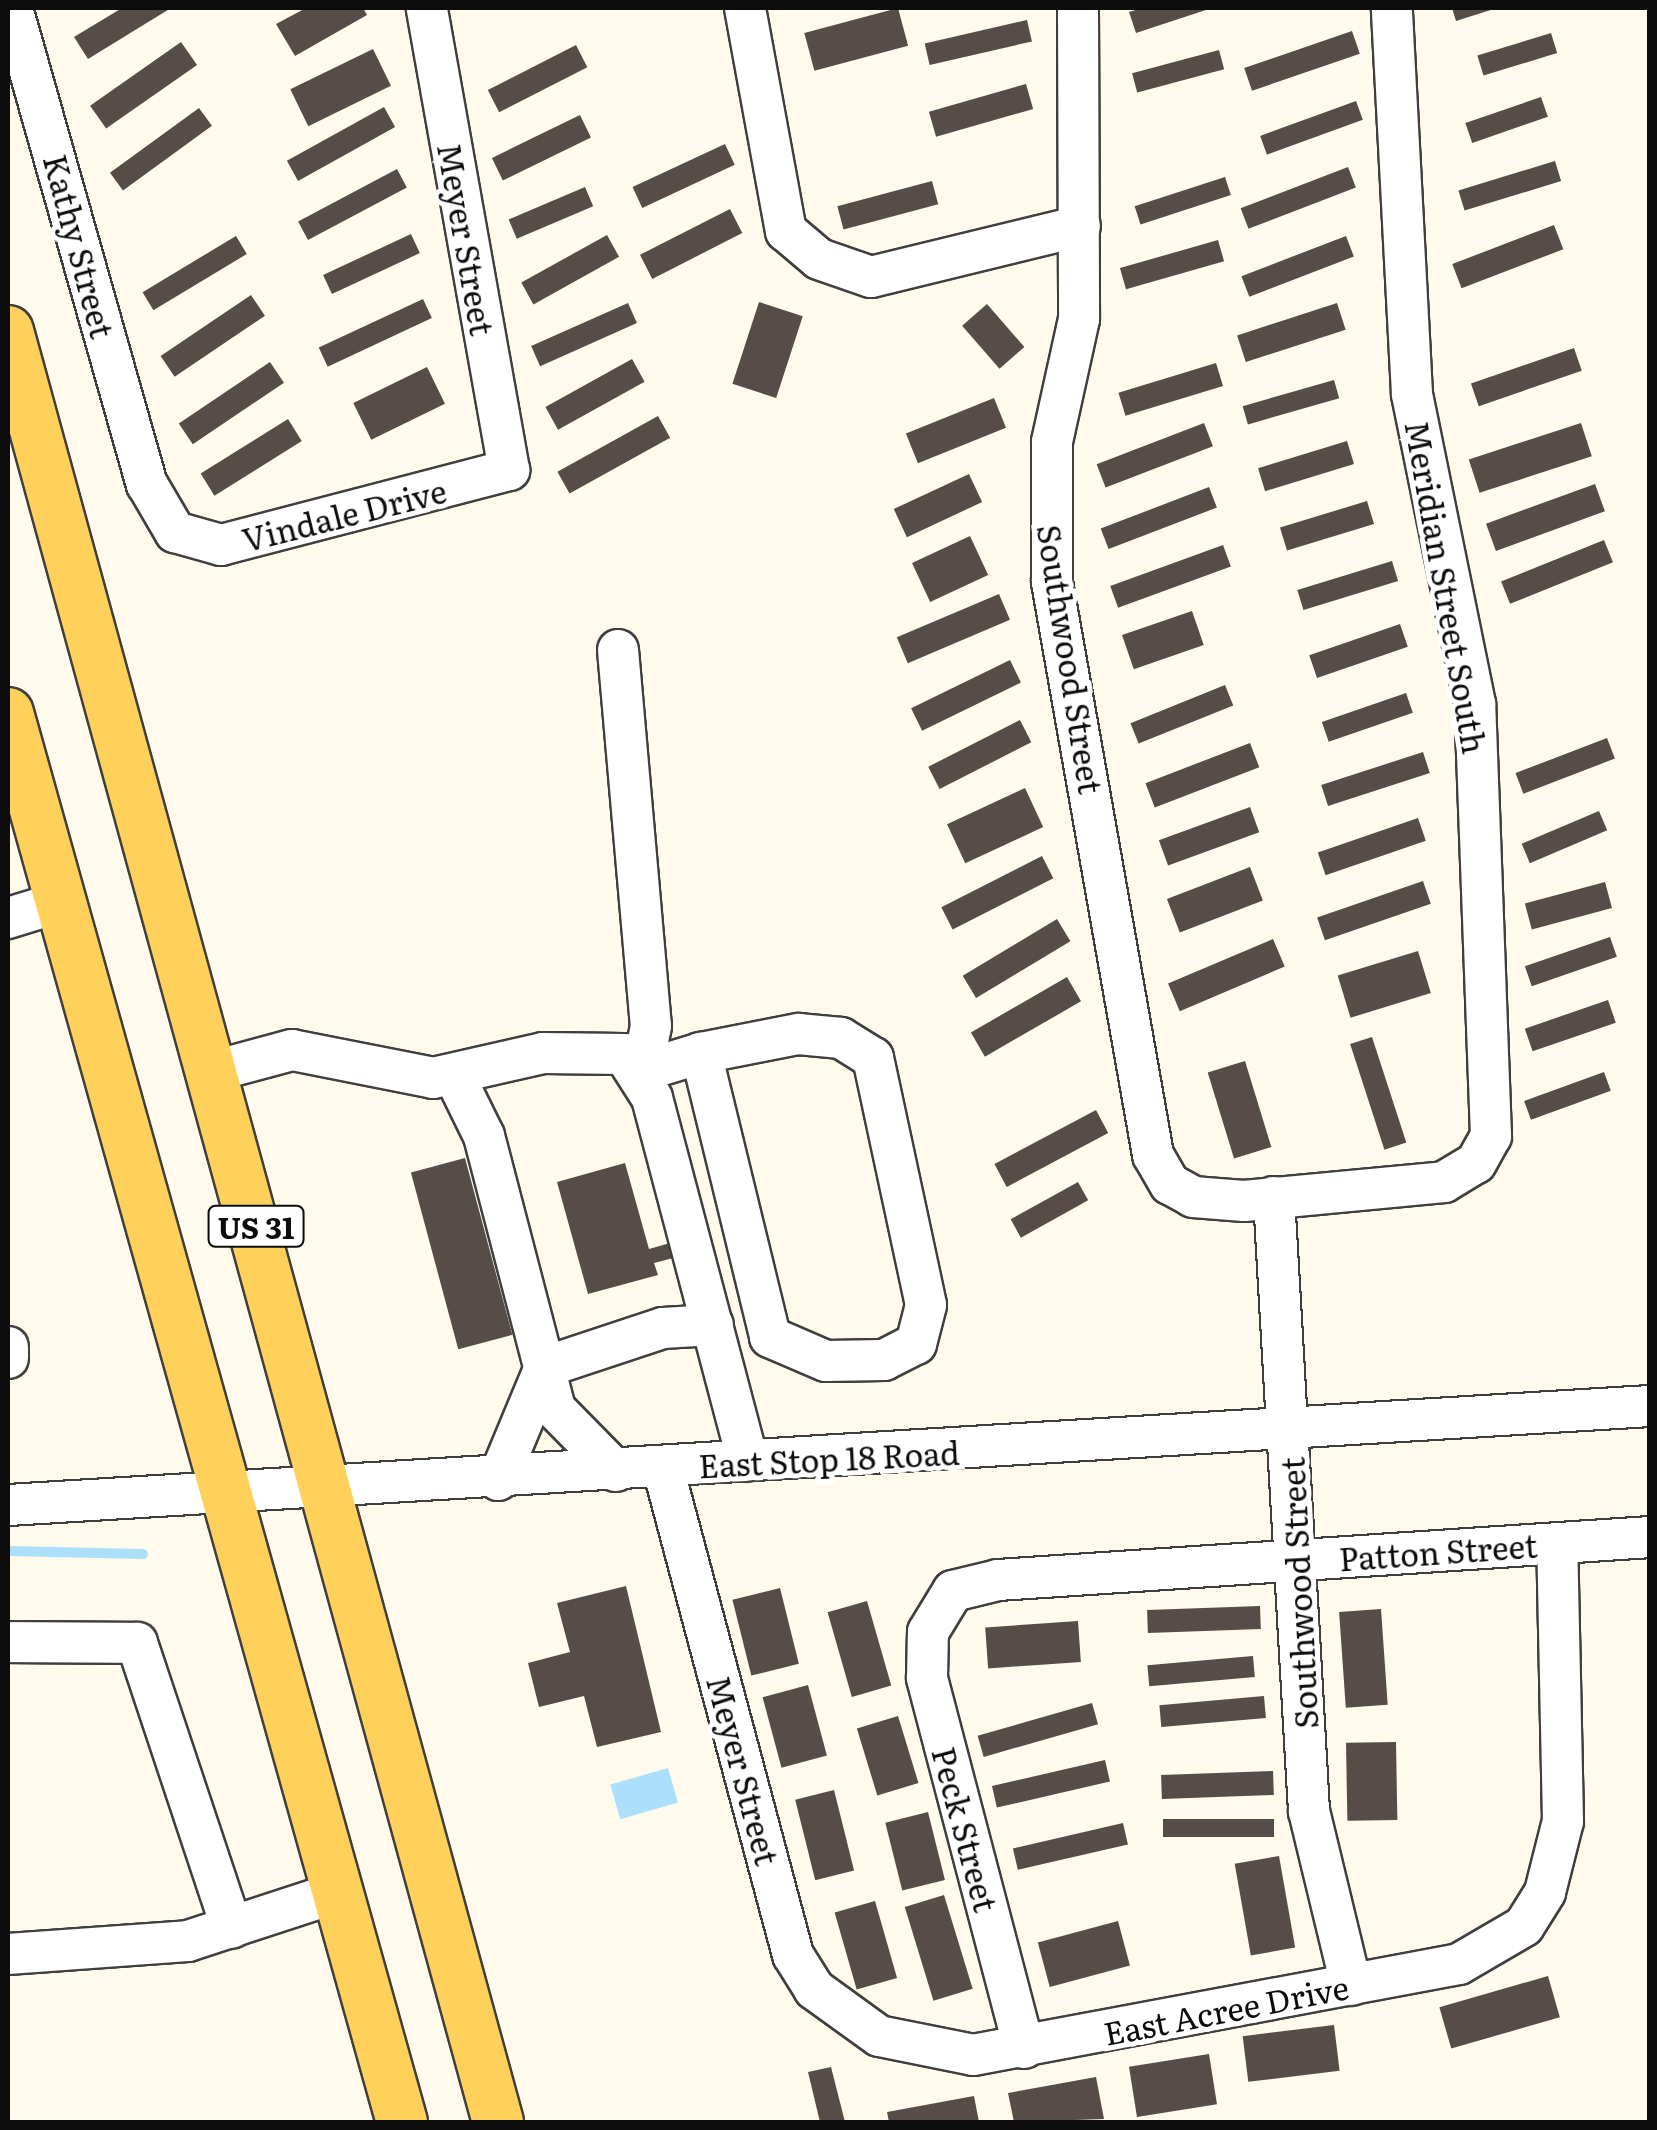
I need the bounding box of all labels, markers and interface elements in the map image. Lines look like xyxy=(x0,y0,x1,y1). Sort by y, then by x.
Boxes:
street label: Meyer Street xyxy=(431,140,503,338)
street label: Kathy Street xyxy=(37,150,123,342)
street label: Meridian Street South xyxy=(1399,418,1495,756)
street label: Vindale Drive xyxy=(238,470,450,558)
street label: Southwood Street xyxy=(1031,522,1111,796)
road number: US 31 xyxy=(206,1201,306,1251)
street label: East Stop 18 Road xyxy=(697,1432,961,1484)
street label: Southwood Street xyxy=(1272,1456,1324,1730)
street label: Patton Street xyxy=(1337,1525,1539,1577)
street label: Meyer Street xyxy=(700,1671,788,1869)
street label: Peck Street xyxy=(926,1742,1006,1916)
street label: East Acree Drive xyxy=(1100,1966,1352,2052)

